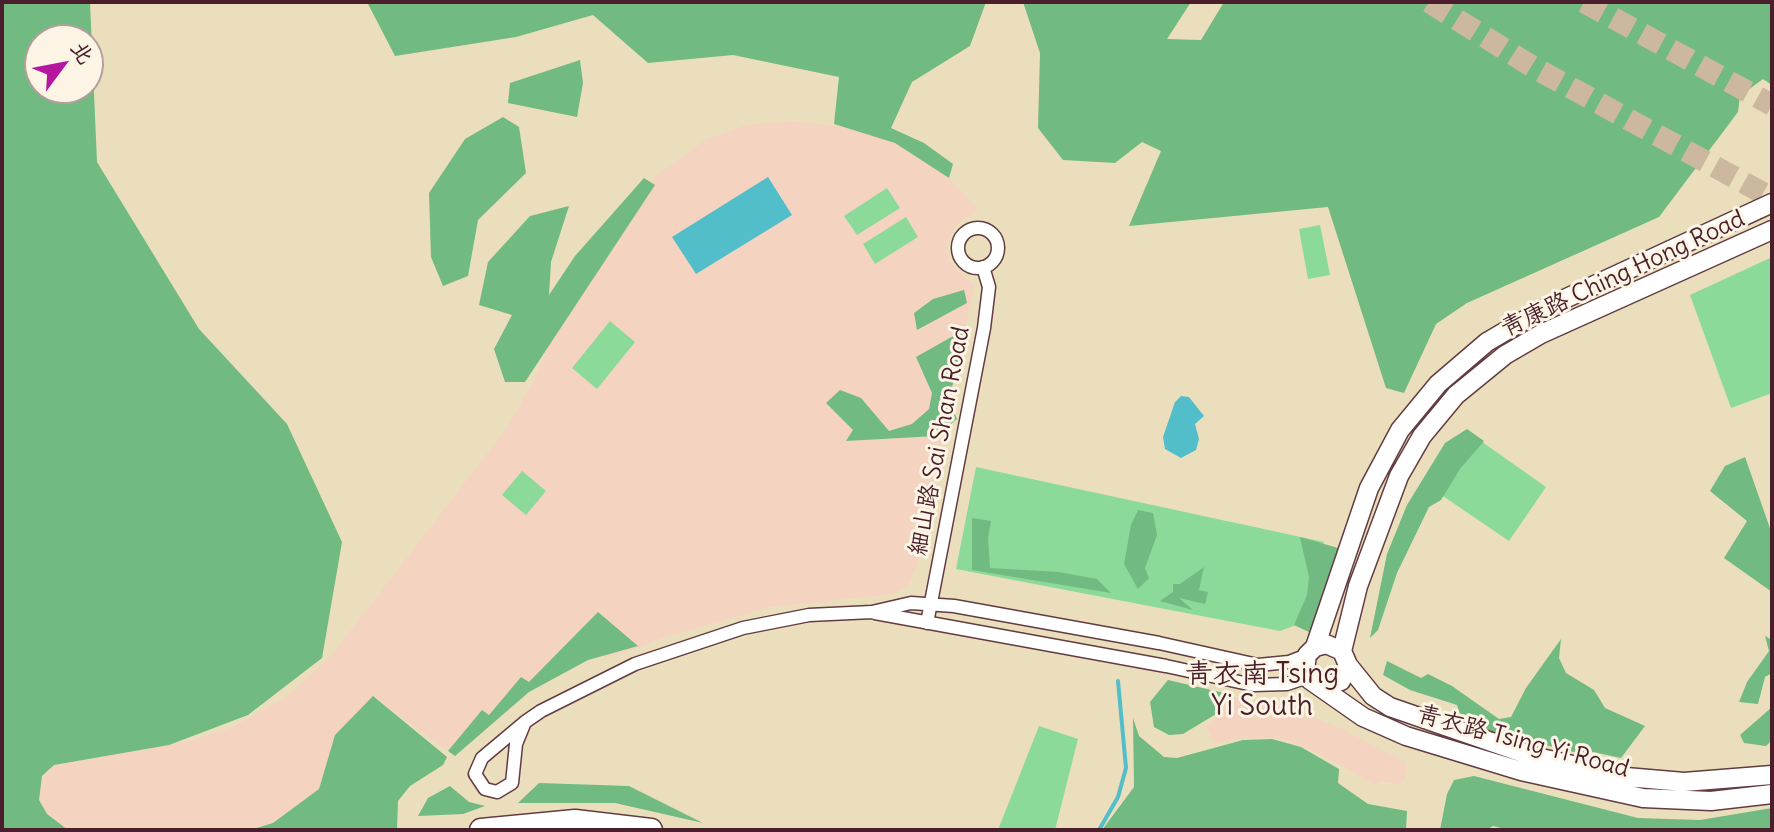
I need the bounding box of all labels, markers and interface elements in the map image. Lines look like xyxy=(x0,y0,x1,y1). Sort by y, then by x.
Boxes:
north arrow xyxy=(24,24,104,104)
text: 北 xyxy=(65,36,100,69)
street label: 青康路 Ching Hong Road xyxy=(1496,205,1750,343)
street label: 細山路 Sai Shan Road xyxy=(904,324,976,558)
district label: 青衣南 Tsing Yi South xyxy=(1185,658,1339,724)
street label: 青衣路 Tsing Yi Road xyxy=(1414,700,1632,784)

